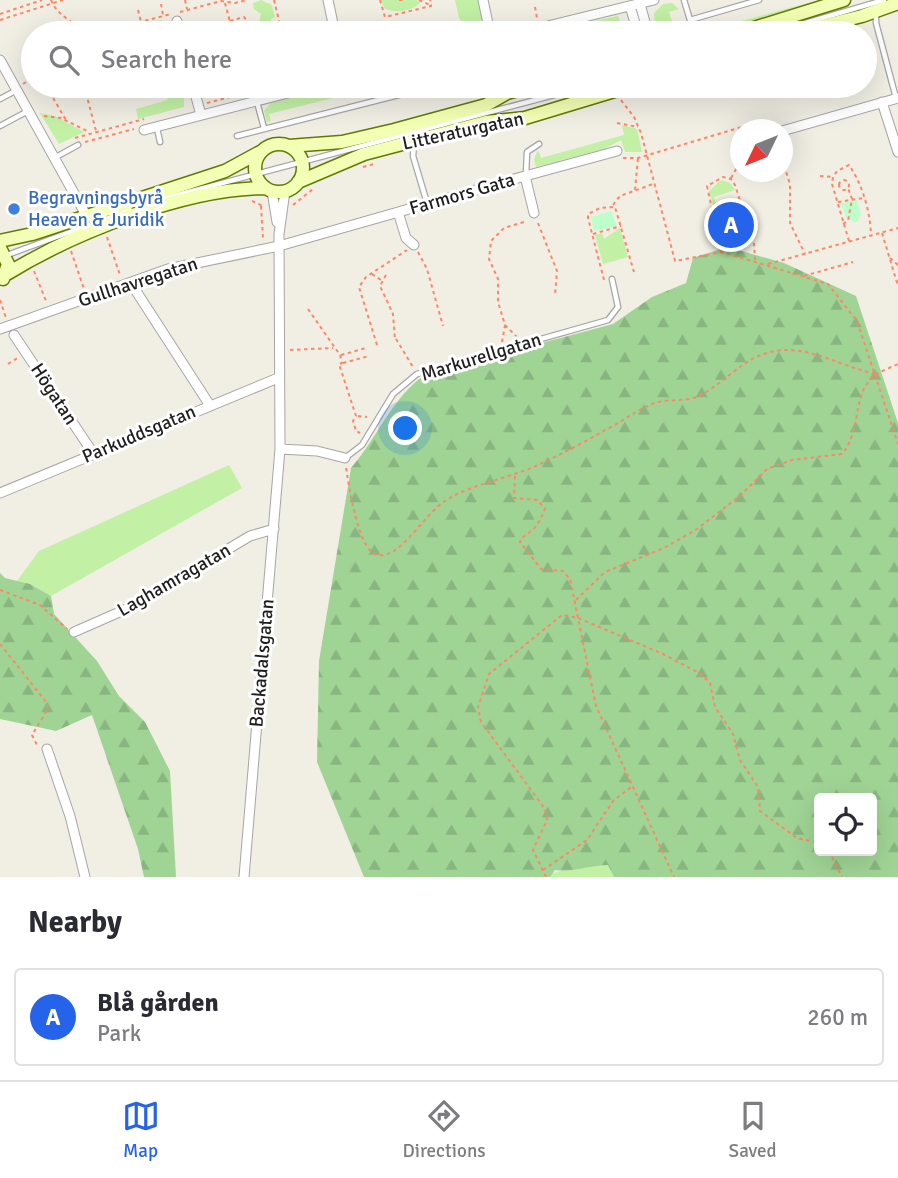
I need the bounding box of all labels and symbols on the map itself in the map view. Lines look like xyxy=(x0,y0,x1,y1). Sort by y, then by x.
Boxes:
street label: Litteraturgatan xyxy=(400,106,526,156)
north arrow xyxy=(730,119,793,182)
street label: Farmors Gata xyxy=(407,168,517,220)
place label: Begravningsbyrå Heaven & Juridik xyxy=(28,186,165,232)
pin: A xyxy=(708,199,754,251)
marker: Begravningsbyrå Heaven & Juridik xyxy=(6,201,22,217)
street label: Gullhavregatan xyxy=(75,251,201,313)
street label: Markurellgatan xyxy=(418,327,544,387)
street label: Högatan xyxy=(25,359,83,429)
street label: Parkuddsgatan xyxy=(79,399,199,469)
your location xyxy=(388,411,422,445)
street label: Laghamragatan xyxy=(113,538,235,622)
street label: Backadalsgatan xyxy=(244,598,280,728)

